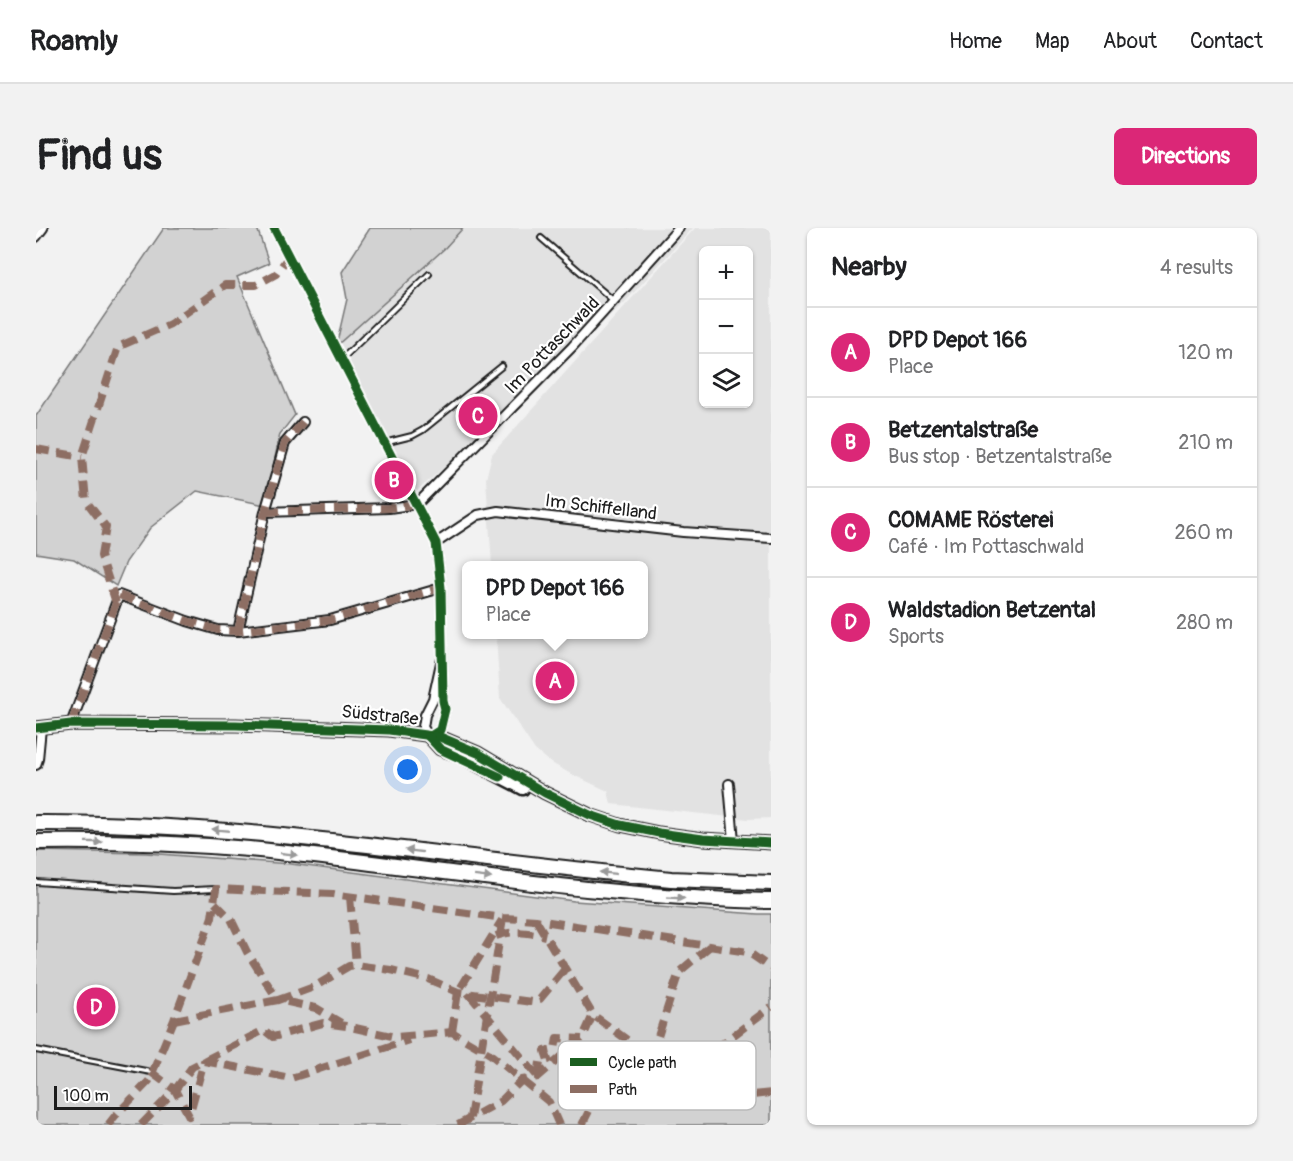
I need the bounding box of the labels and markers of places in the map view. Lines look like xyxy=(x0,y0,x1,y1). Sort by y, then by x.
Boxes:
pin: C xyxy=(458,394,498,438)
pin: B xyxy=(374,458,414,502)
pin: A xyxy=(536,658,574,704)
pin: D xyxy=(76,984,116,1030)

